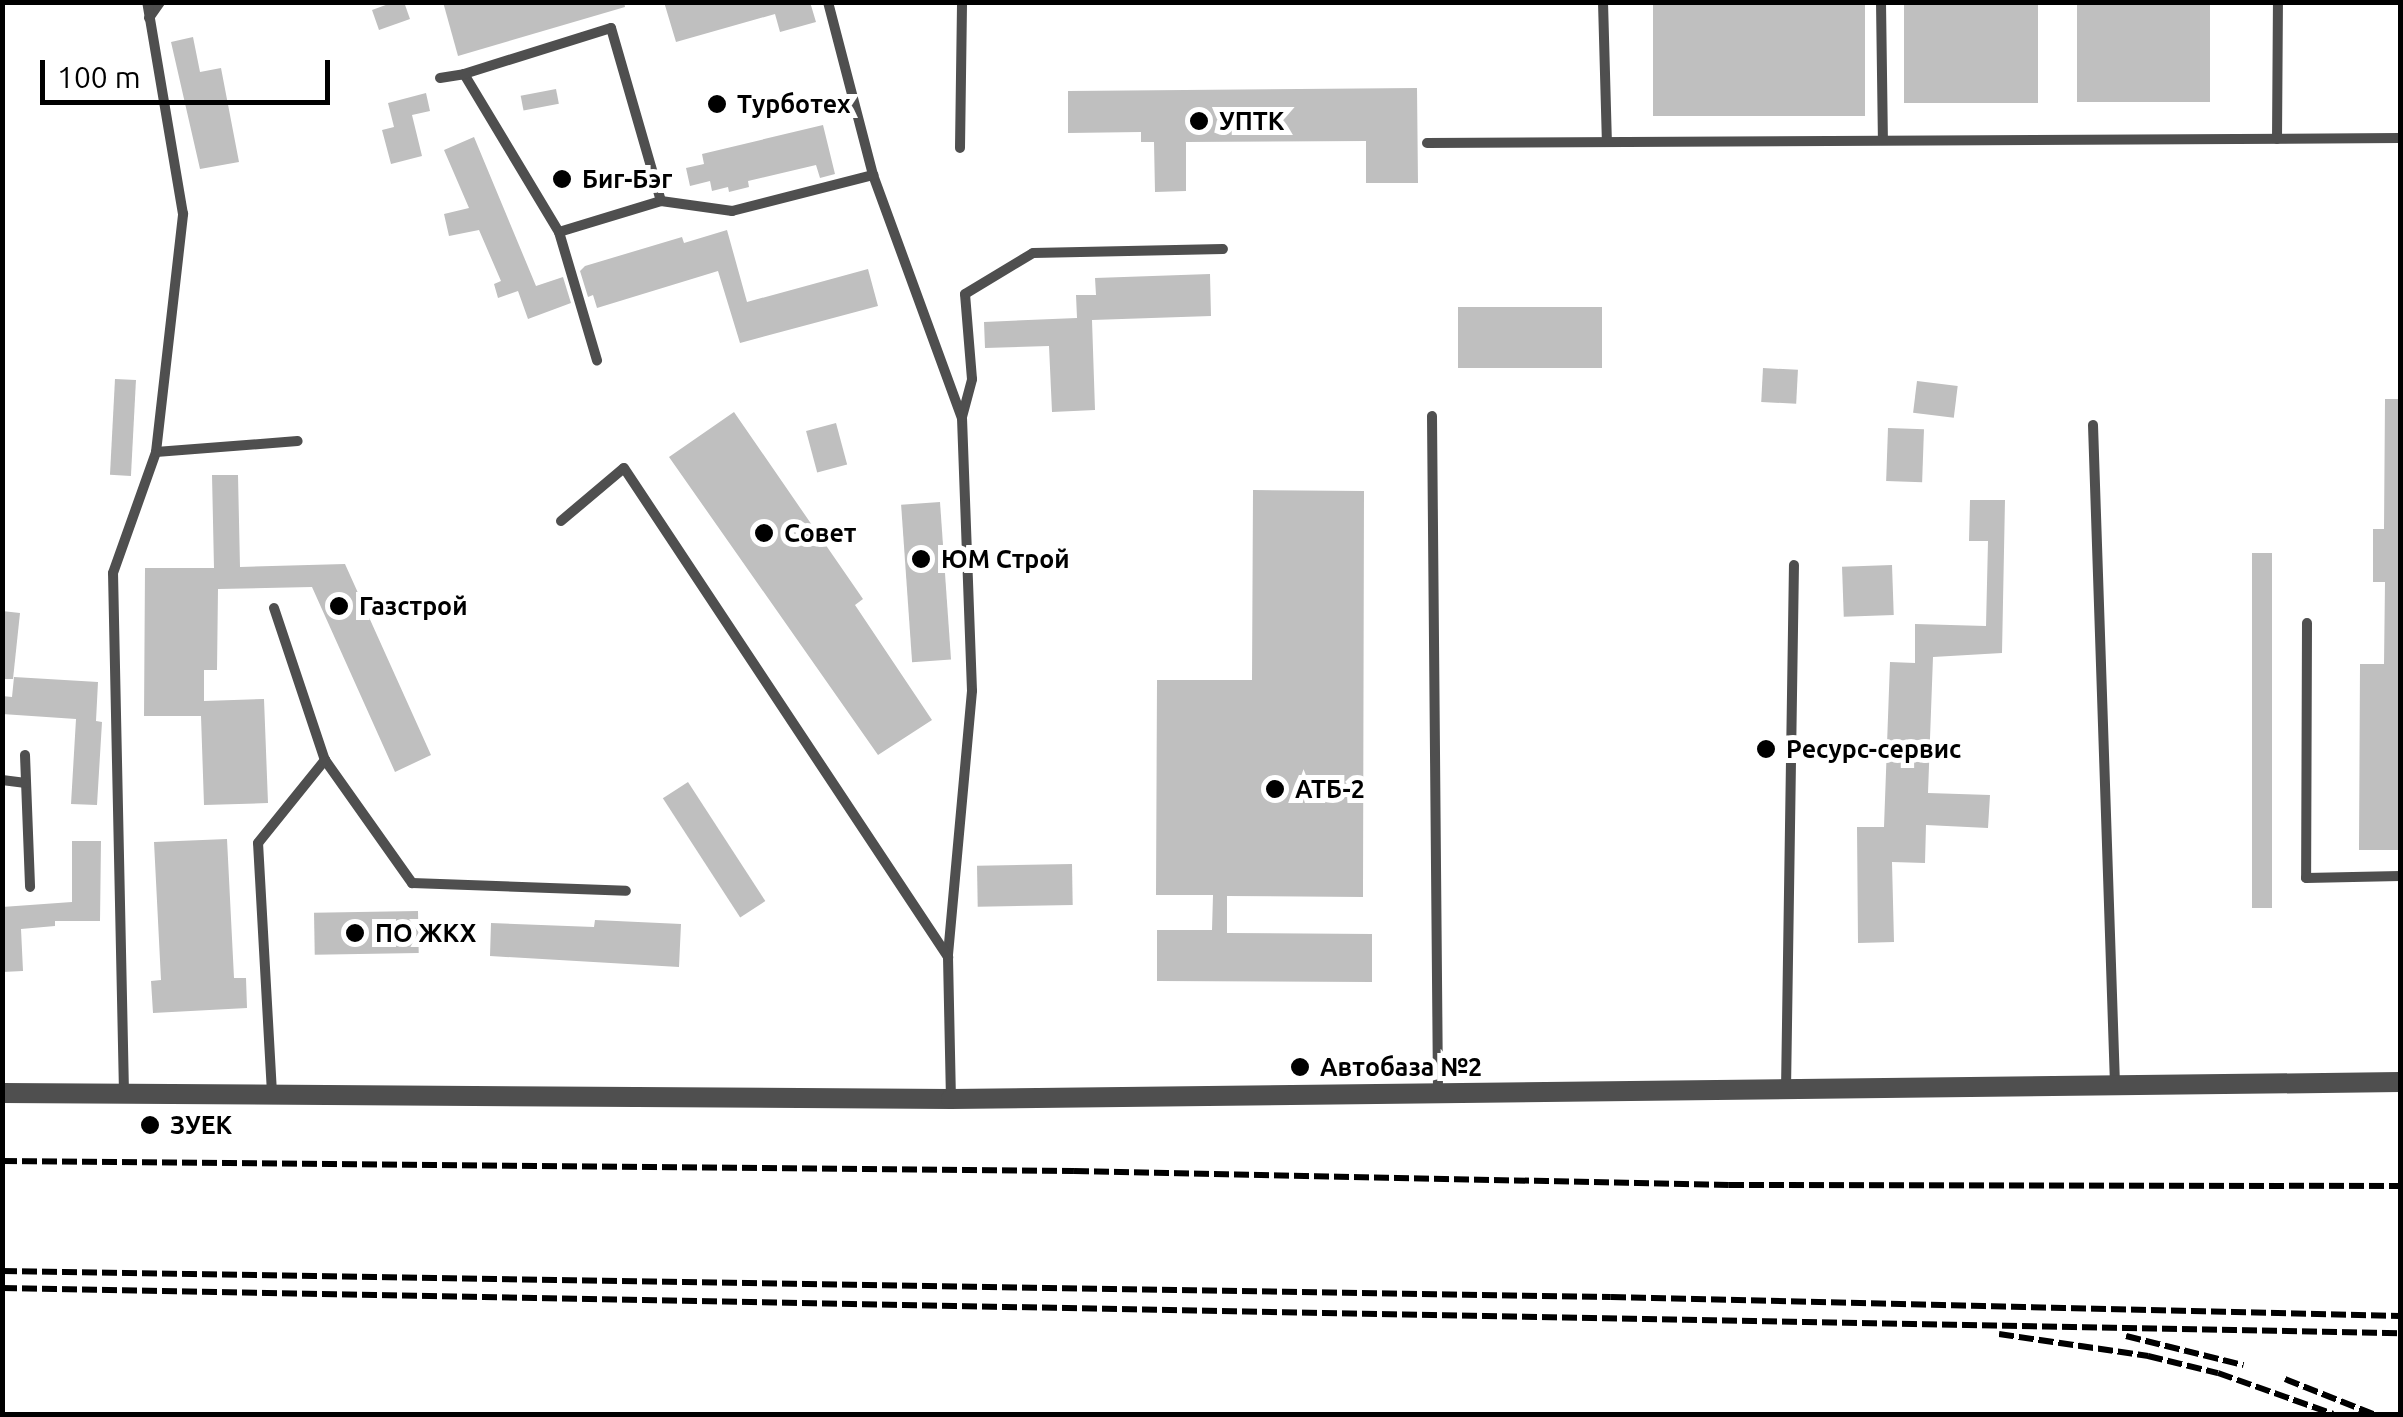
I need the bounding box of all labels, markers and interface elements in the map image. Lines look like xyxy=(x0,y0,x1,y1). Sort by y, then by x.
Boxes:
scale bar xyxy=(45,40,335,102)
text: 100 m xyxy=(57,60,141,94)
place label: Турботех xyxy=(737,89,850,119)
marker: Турботех xyxy=(706,93,728,115)
place label: УПТК xyxy=(1219,106,1284,136)
marker: УПТК xyxy=(1188,110,1210,132)
place label: Биг-Бэг xyxy=(582,164,672,194)
marker: Биг-Бэг xyxy=(551,168,573,190)
place label: Совет xyxy=(784,518,856,548)
marker: Совет xyxy=(753,522,775,544)
place label: ЮМ Строй xyxy=(941,544,1070,574)
marker: ЮМ Строй xyxy=(910,548,932,570)
place label: Газстрой xyxy=(359,591,467,621)
marker: Газстрой xyxy=(328,595,350,617)
place label: Ресурс-сервис xyxy=(1786,734,1961,764)
marker: Ресурс-сервис xyxy=(1755,738,1777,760)
place label: АТБ-2 xyxy=(1295,774,1365,804)
marker: АТБ-2 xyxy=(1264,778,1286,800)
place label: ПО ЖКХ xyxy=(375,918,476,948)
marker: ПО ЖКХ xyxy=(344,922,366,944)
place label: Автобаза №2 xyxy=(1320,1052,1482,1082)
marker: Автобаза №2 xyxy=(1289,1056,1311,1078)
place label: ЗУЕК xyxy=(170,1110,232,1140)
marker: ЗУЕК xyxy=(139,1114,161,1136)

